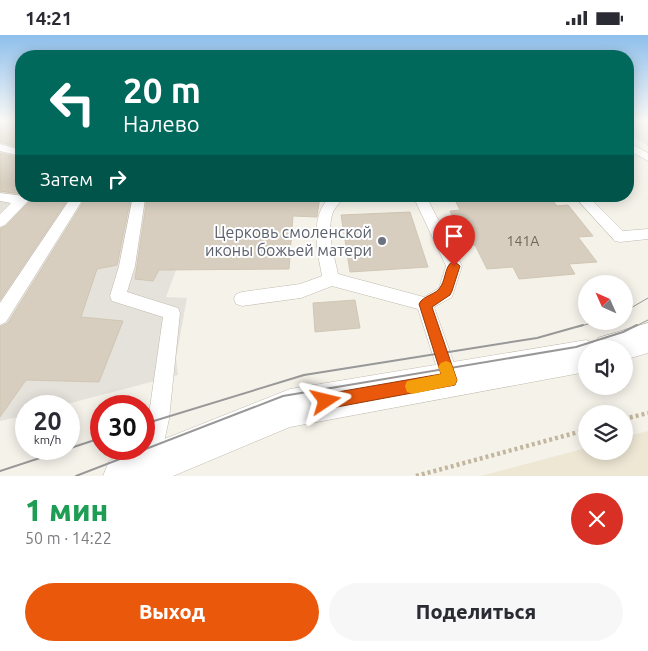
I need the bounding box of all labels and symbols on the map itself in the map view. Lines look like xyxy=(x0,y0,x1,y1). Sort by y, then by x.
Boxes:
pin xyxy=(433,215,475,266)
place label: Церковь смоленской иконы божьей матери xyxy=(205,223,372,259)
house number: 141А xyxy=(507,233,539,249)
marker: Церковь смоленской иконы божьей матери xyxy=(376,235,388,247)
north arrow xyxy=(578,275,632,330)
position arrow xyxy=(299,374,351,426)
speed limit sign: 30 xyxy=(90,395,155,460)

